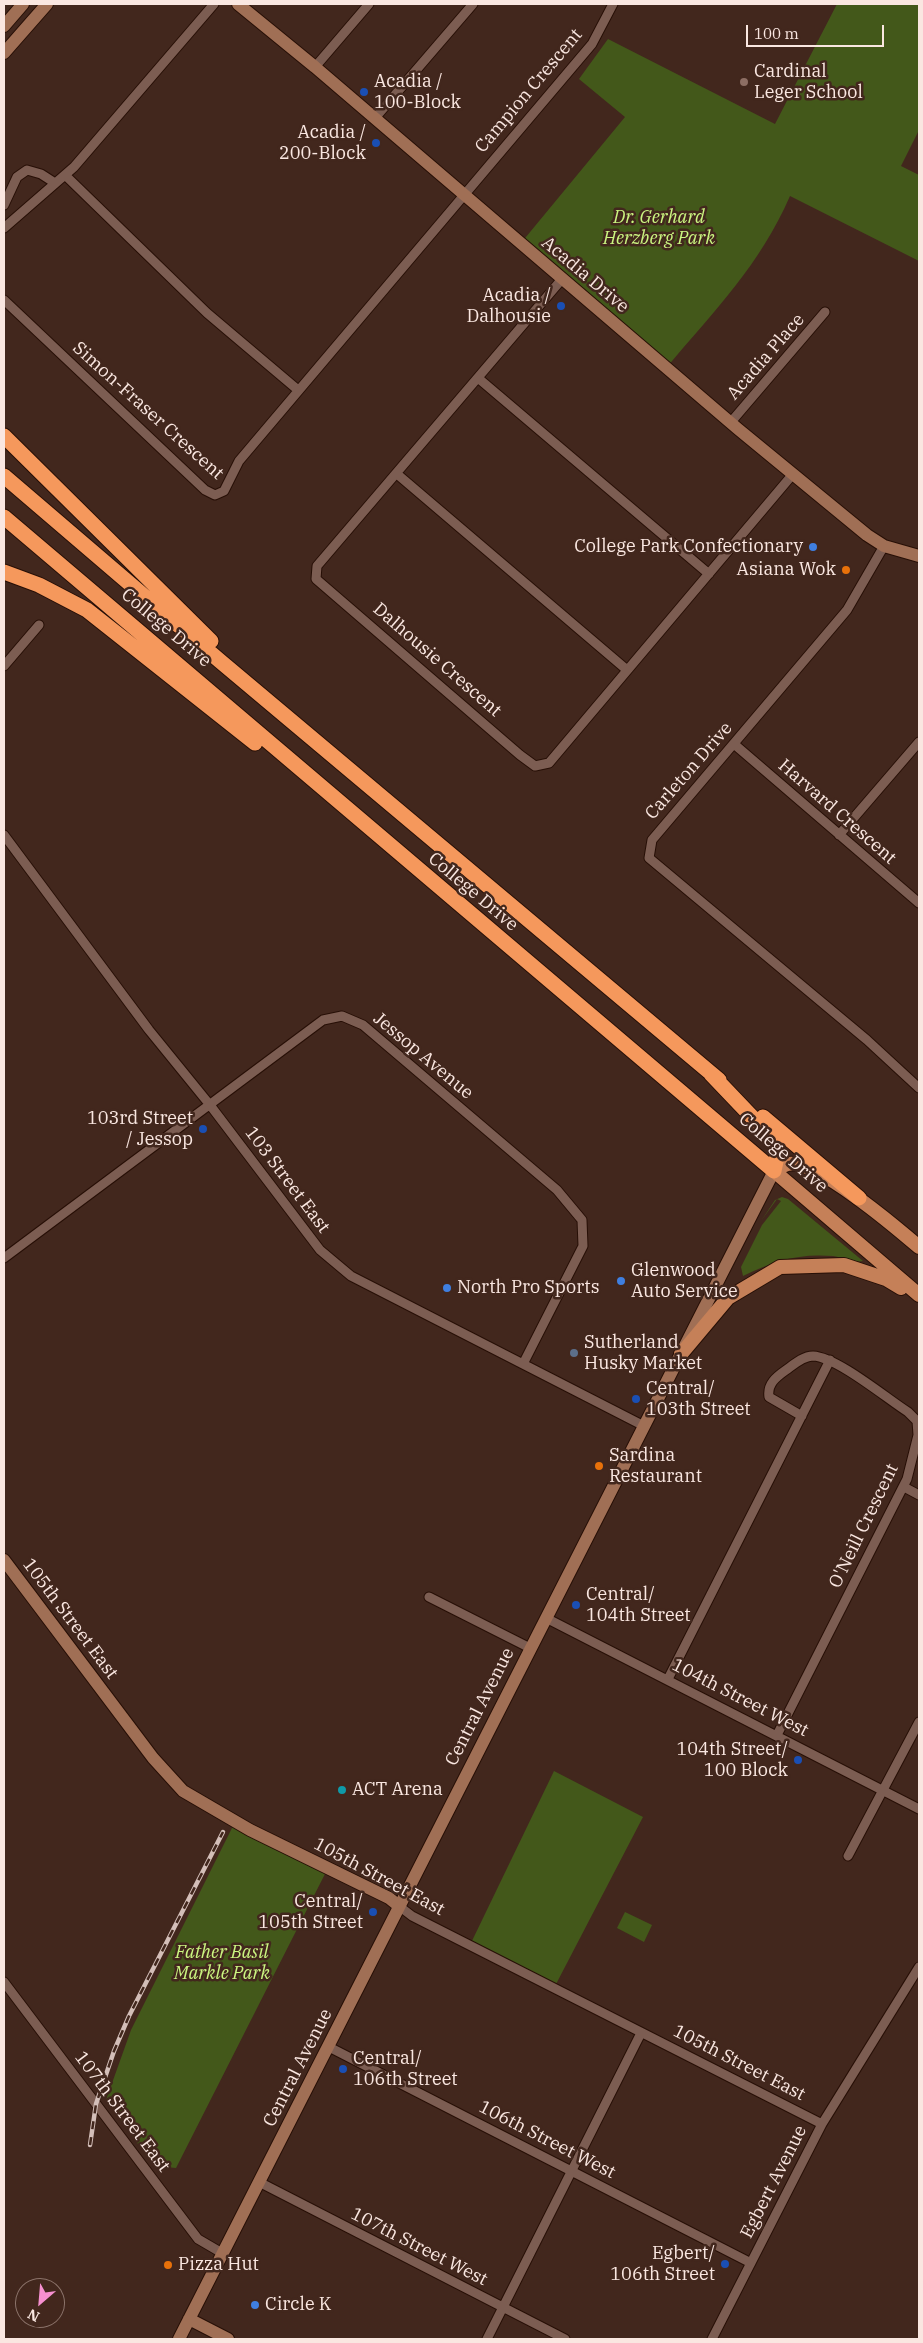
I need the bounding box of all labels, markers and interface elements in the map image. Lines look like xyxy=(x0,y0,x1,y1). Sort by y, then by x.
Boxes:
scale bar xyxy=(748,15,886,47)
text: 100 m xyxy=(754,24,799,43)
street label: Campion Crescent xyxy=(471,25,587,157)
place label: Cardinal Leger School xyxy=(754,61,863,104)
place label: Acadia / 100-Block xyxy=(374,71,461,114)
marker: Cardinal Leger School xyxy=(738,76,750,88)
marker: Acadia / 100-Block xyxy=(358,86,370,98)
place label: Acadia / 200-Block xyxy=(279,122,366,164)
marker: Acadia / 200-Block xyxy=(370,137,382,149)
park label: Dr. Gerhard Herzberg Park xyxy=(603,207,715,250)
street label: Acadia Drive xyxy=(537,232,633,318)
place label: Acadia / Dalhousie xyxy=(466,285,551,328)
marker: Acadia / Dalhousie xyxy=(555,300,567,312)
street label: Acadia Place xyxy=(723,309,809,405)
street label: Simon-Fraser Crescent xyxy=(68,337,228,485)
place label: College Park Confectionary xyxy=(574,536,803,558)
marker: College Park Confectionary xyxy=(807,541,819,553)
place label: Asiana Wok xyxy=(737,559,836,581)
marker: Asiana Wok xyxy=(840,564,852,576)
street label: College Drive xyxy=(117,584,215,672)
street label: Dalhousie Crescent xyxy=(368,598,506,722)
street label: Carleton Drive xyxy=(641,718,737,824)
street label: Harvard Crescent xyxy=(774,755,900,869)
street label: College Drive xyxy=(424,848,522,936)
street label: Jessop Avenue xyxy=(369,1008,477,1104)
place label: 103rd Street / Jessop xyxy=(87,1108,193,1150)
street label: College Drive xyxy=(734,1108,832,1198)
marker: 103rd Street / Jessop xyxy=(197,1123,209,1135)
street label: 103 Street East xyxy=(240,1123,334,1237)
place label: Glenwood Auto Service xyxy=(631,1260,738,1302)
marker: Glenwood Auto Service xyxy=(615,1275,627,1287)
place label: North Pro Sports xyxy=(457,1277,600,1299)
marker: North Pro Sports xyxy=(441,1282,453,1294)
place label: Sutherland Husky Market xyxy=(584,1332,702,1375)
marker: Sutherland Husky Market xyxy=(568,1347,580,1359)
place label: Central/ 103th Street xyxy=(646,1378,751,1420)
marker: Central/ 103th Street xyxy=(630,1393,642,1405)
place label: Sardina Restaurant xyxy=(609,1445,702,1488)
marker: Sardina Restaurant xyxy=(593,1460,605,1472)
street label: O'Neill Crescent xyxy=(825,1460,903,1592)
street label: 105th Street East xyxy=(18,1554,122,1684)
place label: Central/ 104th Street xyxy=(586,1584,691,1626)
marker: Central/ 104th Street xyxy=(570,1599,582,1611)
street label: Central Avenue xyxy=(441,1644,519,1770)
street label: 104th Street West xyxy=(668,1654,812,1742)
place label: 104th Street/ 100 Block xyxy=(677,1739,788,1782)
marker: 104th Street/ 100 Block xyxy=(792,1754,804,1766)
place label: ACT Arena xyxy=(352,1779,443,1801)
marker: ACT Arena xyxy=(336,1784,348,1796)
street label: 105th Street East xyxy=(310,1833,448,1921)
place label: Central/ 105th Street xyxy=(258,1891,363,1934)
marker: Central/ 105th Street xyxy=(367,1906,379,1918)
park label: Father Basil Markle Park xyxy=(174,1942,270,1985)
street label: Central Avenue xyxy=(259,2005,337,2131)
street label: 105th Street East xyxy=(669,2020,809,2106)
street label: 107th Street East xyxy=(70,2047,174,2177)
place label: Central/ 106th Street xyxy=(353,2048,458,2090)
marker: Central/ 106th Street xyxy=(337,2063,349,2075)
street label: 106th Street West xyxy=(475,2096,619,2184)
street label: Egbert Avenue xyxy=(736,2122,812,2242)
street label: 107th Street West xyxy=(347,2203,491,2291)
place label: Egbert/ 106th Street xyxy=(610,2243,715,2286)
place label: Pizza Hut xyxy=(178,2254,259,2276)
marker: Egbert/ 106th Street xyxy=(719,2258,731,2270)
marker: Pizza Hut xyxy=(162,2259,174,2271)
north arrow xyxy=(15,2278,65,2328)
place label: Circle K xyxy=(265,2294,332,2316)
marker: Circle K xyxy=(249,2299,261,2311)
text: N xyxy=(25,2305,43,2326)

